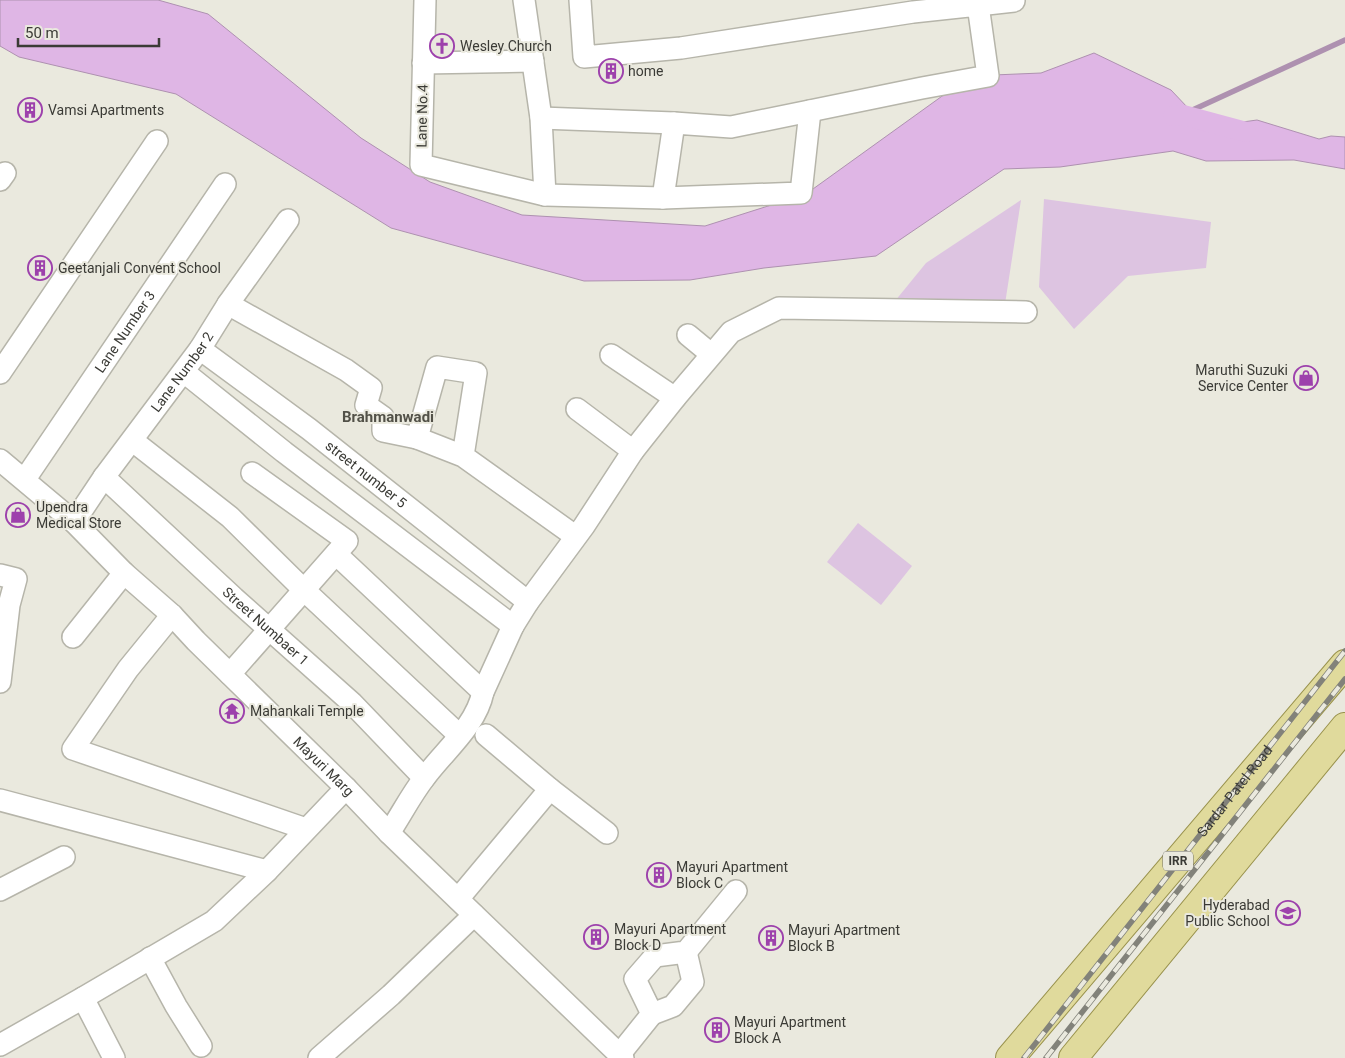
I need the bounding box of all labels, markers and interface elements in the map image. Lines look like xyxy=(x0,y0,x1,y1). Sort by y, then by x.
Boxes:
scale bar xyxy=(18,15,159,47)
text: 50 m xyxy=(25,24,59,42)
church icon: Wesley Church xyxy=(429,33,455,59)
place label: Wesley Church xyxy=(460,38,552,54)
building icon: home xyxy=(598,58,624,84)
place label: home xyxy=(628,63,663,79)
street label: Lane No.4 xyxy=(413,84,431,148)
building icon: Vamsi Apartments xyxy=(17,97,43,123)
place label: Vamsi Apartments xyxy=(48,102,164,118)
building icon: Geetanjali Convent School xyxy=(27,255,53,281)
place label: Geetanjali Convent School xyxy=(58,260,221,276)
street label: Lane Number 3 xyxy=(92,288,158,376)
street label: Lane Number 2 xyxy=(148,329,217,415)
place label: Maruthi Suzuki Service Center xyxy=(1195,362,1288,394)
shop icon: Maruthi Suzuki Service Center xyxy=(1293,365,1319,391)
district label: Brahmanwadi xyxy=(342,408,434,426)
street label: street number 5 xyxy=(322,437,410,511)
place label: Upendra Medical Store xyxy=(36,499,122,531)
shop icon: Upendra Medical Store xyxy=(5,502,31,528)
street label: Street Numbaer 1 xyxy=(219,584,312,669)
temple icon: Mahankali Temple xyxy=(219,698,245,724)
place label: Mahankali Temple xyxy=(250,703,364,719)
street label: Mayuri Marg xyxy=(290,733,357,799)
street label: Sardar Patel Road xyxy=(1194,742,1275,840)
road number: IRR xyxy=(1163,851,1193,870)
place label: Mayuri Apartment Block C xyxy=(676,859,788,891)
building icon: Mayuri Apartment Block C xyxy=(646,862,672,888)
place label: Hyderabad Public School xyxy=(1185,897,1270,929)
school or university icon: Hyderabad Public School xyxy=(1275,900,1301,926)
place label: Mayuri Apartment Block D xyxy=(614,921,726,953)
place label: Mayuri Apartment Block B xyxy=(788,922,900,954)
building icon: Mayuri Apartment Block D xyxy=(583,924,609,950)
building icon: Mayuri Apartment Block B xyxy=(758,925,784,951)
place label: Mayuri Apartment Block A xyxy=(734,1014,846,1046)
building icon: Mayuri Apartment Block A xyxy=(704,1017,730,1043)

